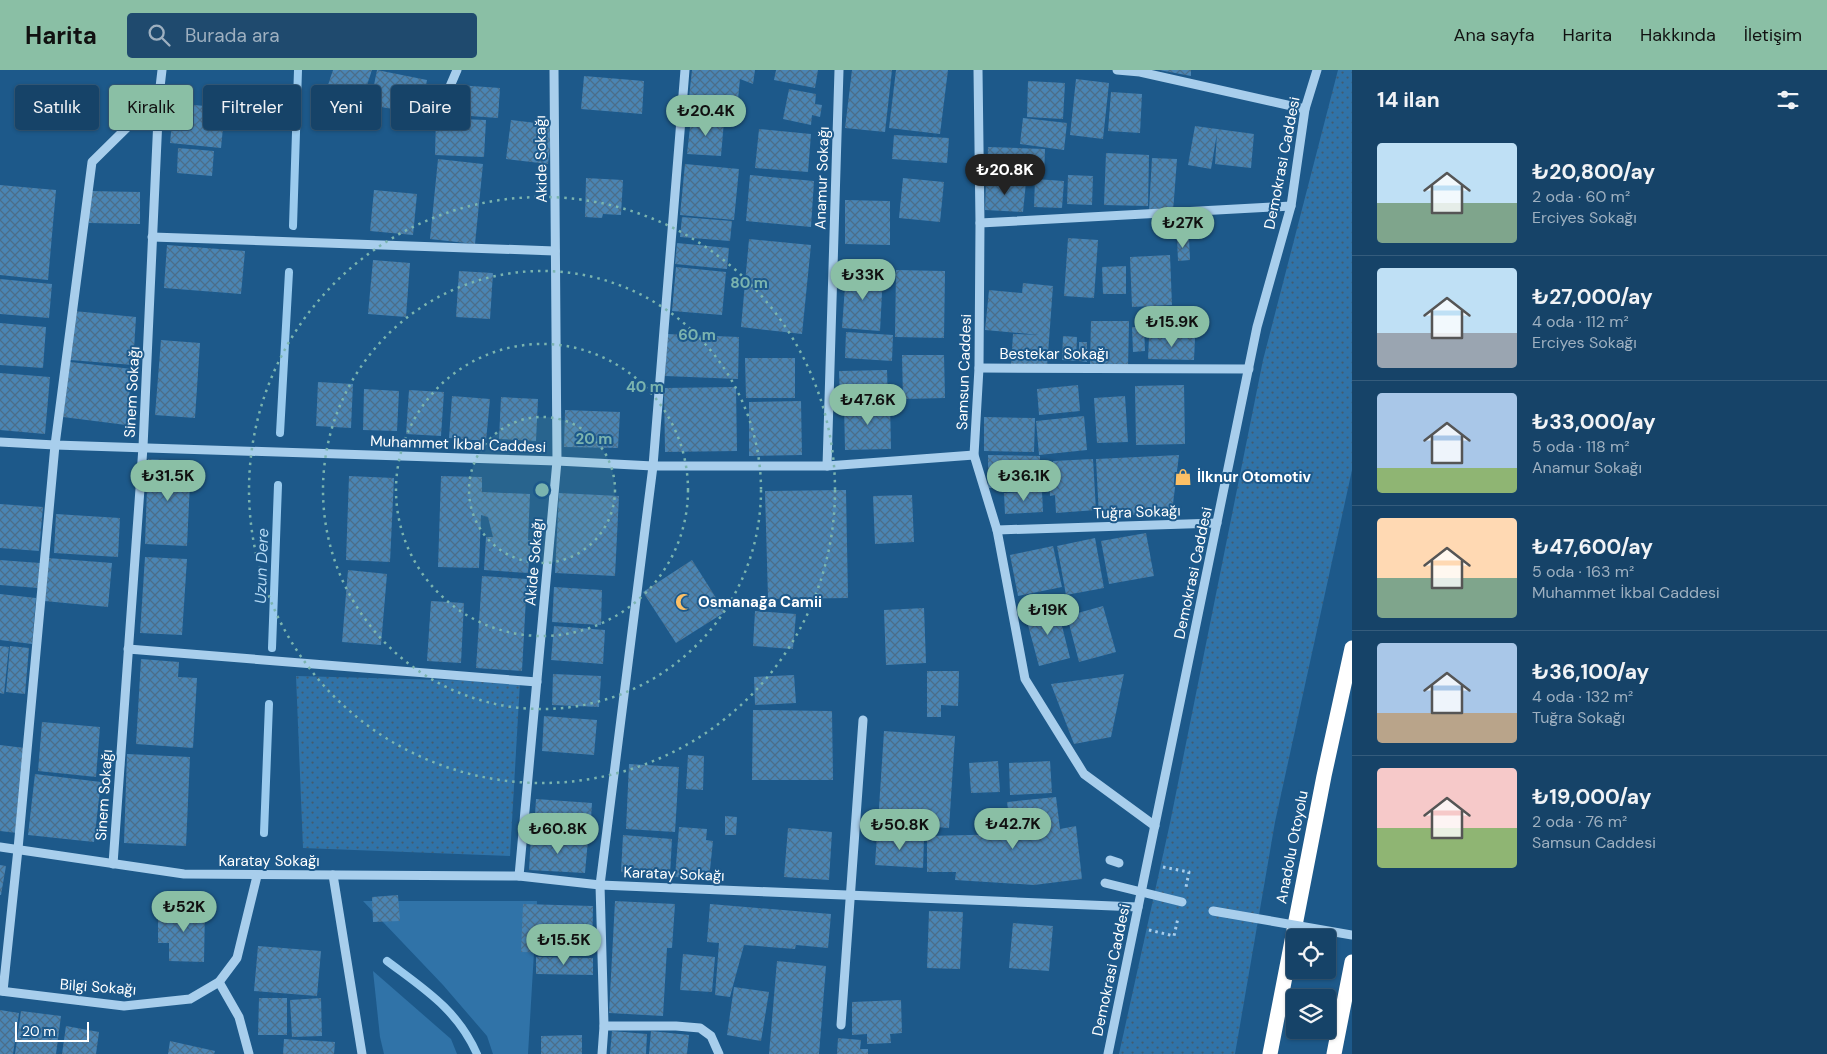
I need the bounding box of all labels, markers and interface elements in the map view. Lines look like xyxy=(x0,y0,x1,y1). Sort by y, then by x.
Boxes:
search box xyxy=(127,13,477,58)
text: Harita xyxy=(25,20,97,51)
icon: search xyxy=(145,21,173,49)
text: Burada ara xyxy=(185,23,280,48)
text: Ana sayfa xyxy=(1454,23,1534,47)
text: Harita xyxy=(1562,23,1612,47)
text: Hakkında xyxy=(1640,23,1716,47)
text: İletişim xyxy=(1744,23,1802,47)
chip: Satılık xyxy=(15,85,99,130)
chip: Kiralık xyxy=(109,85,193,130)
chip: Filtreler xyxy=(203,85,301,130)
chip: Yeni xyxy=(311,85,381,130)
chip: Daire xyxy=(391,85,470,130)
text: 14 ilan xyxy=(1377,86,1440,114)
icon: filters xyxy=(1774,86,1802,114)
pin: ₺20.4K xyxy=(665,94,747,137)
street label: Demokrasi Caddesi xyxy=(1259,95,1305,231)
text: ₺20.4K xyxy=(677,100,735,121)
street label: Akide Sokağı xyxy=(530,115,552,203)
street label: Anamur Sokağı xyxy=(810,126,834,230)
pin: ₺20.8K xyxy=(964,154,1046,196)
text: ₺20,800/ay xyxy=(1532,158,1655,186)
text: ₺20.8K xyxy=(976,159,1034,180)
icon: home xyxy=(1417,163,1477,223)
text: 2 oda · 60 m² xyxy=(1532,186,1630,207)
pin: ₺27K xyxy=(1153,206,1213,249)
text: Erciyes Sokağı xyxy=(1532,207,1637,228)
text: ₺27K xyxy=(1162,212,1204,233)
pin: ₺33K xyxy=(833,258,893,301)
text: ₺33K xyxy=(842,264,884,285)
text: 80 m xyxy=(730,273,768,293)
text: ₺27,000/ay xyxy=(1532,283,1653,311)
icon: home xyxy=(1417,288,1477,348)
pin: ₺15.9K xyxy=(1131,306,1213,348)
text: ₺15.9K xyxy=(1145,311,1199,332)
text: 4 oda · 112 m² xyxy=(1532,311,1629,332)
street label: Samsun Caddesi xyxy=(952,314,976,430)
text: 60 m xyxy=(678,325,716,345)
text: Erciyes Sokağı xyxy=(1532,332,1637,353)
street label: Bestekar Sokağı xyxy=(999,344,1109,364)
street label: Sinem Sokağı xyxy=(120,346,144,438)
text: 40 m xyxy=(626,377,664,397)
pin: ₺47.6K xyxy=(827,384,909,426)
text: ₺47.6K xyxy=(840,389,896,410)
text: ₺33,000/ay xyxy=(1532,408,1656,436)
icon: home xyxy=(1417,413,1477,473)
text: 20 m xyxy=(576,429,612,449)
street label: Muhammet İkbal Caddesi xyxy=(370,431,546,457)
text: 5 oda · 118 m² xyxy=(1532,436,1629,457)
text: Anamur Sokağı xyxy=(1532,457,1642,478)
pin: ₺31.5K xyxy=(127,460,209,502)
pin: ₺36.1K xyxy=(983,460,1065,502)
text: ₺31.5K xyxy=(141,465,195,486)
text: ₺36.1K xyxy=(998,465,1050,486)
shop icon: İlknur Otomotiv xyxy=(1173,467,1193,487)
place label: İlknur Otomotiv xyxy=(1197,467,1312,487)
centre of rings xyxy=(533,481,551,499)
street label: Tuğra Sokağı xyxy=(1093,500,1181,524)
street label: Demokrasi Caddesi xyxy=(1169,505,1217,641)
street label: Akide Sokağı xyxy=(520,517,548,607)
water label: Uzun Dere xyxy=(250,528,273,604)
text: ₺47,600/ay xyxy=(1532,533,1653,561)
icon: home xyxy=(1417,538,1477,598)
text: 5 oda · 163 m² xyxy=(1532,561,1634,582)
text: Muhammet İkbal Caddesi xyxy=(1532,582,1720,603)
mosque icon: Osmanağa Camii xyxy=(674,592,694,612)
place label: Osmanağa Camii xyxy=(698,592,822,612)
pin: ₺19K xyxy=(1018,594,1078,636)
text: ₺19K xyxy=(1028,599,1068,620)
text: ₺36,100/ay xyxy=(1532,658,1649,686)
icon: home xyxy=(1417,663,1477,723)
text: 4 oda · 132 m² xyxy=(1532,686,1633,707)
text: Tuğra Sokağı xyxy=(1532,707,1625,728)
street label: Sinem Sokağı xyxy=(91,749,117,841)
text: ₺19,000/ay xyxy=(1532,783,1651,811)
icon: home xyxy=(1417,788,1477,848)
street label: Anadolu Otoyolu xyxy=(1271,789,1313,905)
pin: ₺50.8K xyxy=(859,808,941,851)
pin: ₺42.7K xyxy=(972,808,1054,850)
text: 2 oda · 76 m² xyxy=(1532,811,1627,832)
pin: ₺60.8K xyxy=(517,812,599,855)
text: ₺42.7K xyxy=(985,813,1041,834)
text: ₺50.8K xyxy=(871,814,929,835)
text: ₺60.8K xyxy=(529,818,587,839)
text: Samsun Caddesi xyxy=(1532,832,1656,853)
street label: Karatay Sokağı xyxy=(218,851,320,871)
street label: Karatay Sokağı xyxy=(623,862,725,886)
pin: ₺52K xyxy=(154,890,214,933)
text: ₺52K xyxy=(163,896,205,917)
street label: Demokrasi Caddesi xyxy=(1087,902,1135,1038)
pin: ₺15.5K xyxy=(523,924,605,966)
text: ₺15.5K xyxy=(537,929,591,950)
map controls xyxy=(1286,929,1336,1039)
button: locate xyxy=(1286,929,1336,979)
street label: Bilgi Sokağı xyxy=(59,974,137,1000)
button: layers xyxy=(1286,989,1336,1039)
scale bar xyxy=(15,1019,89,1042)
text: 20 m xyxy=(22,1022,56,1040)

